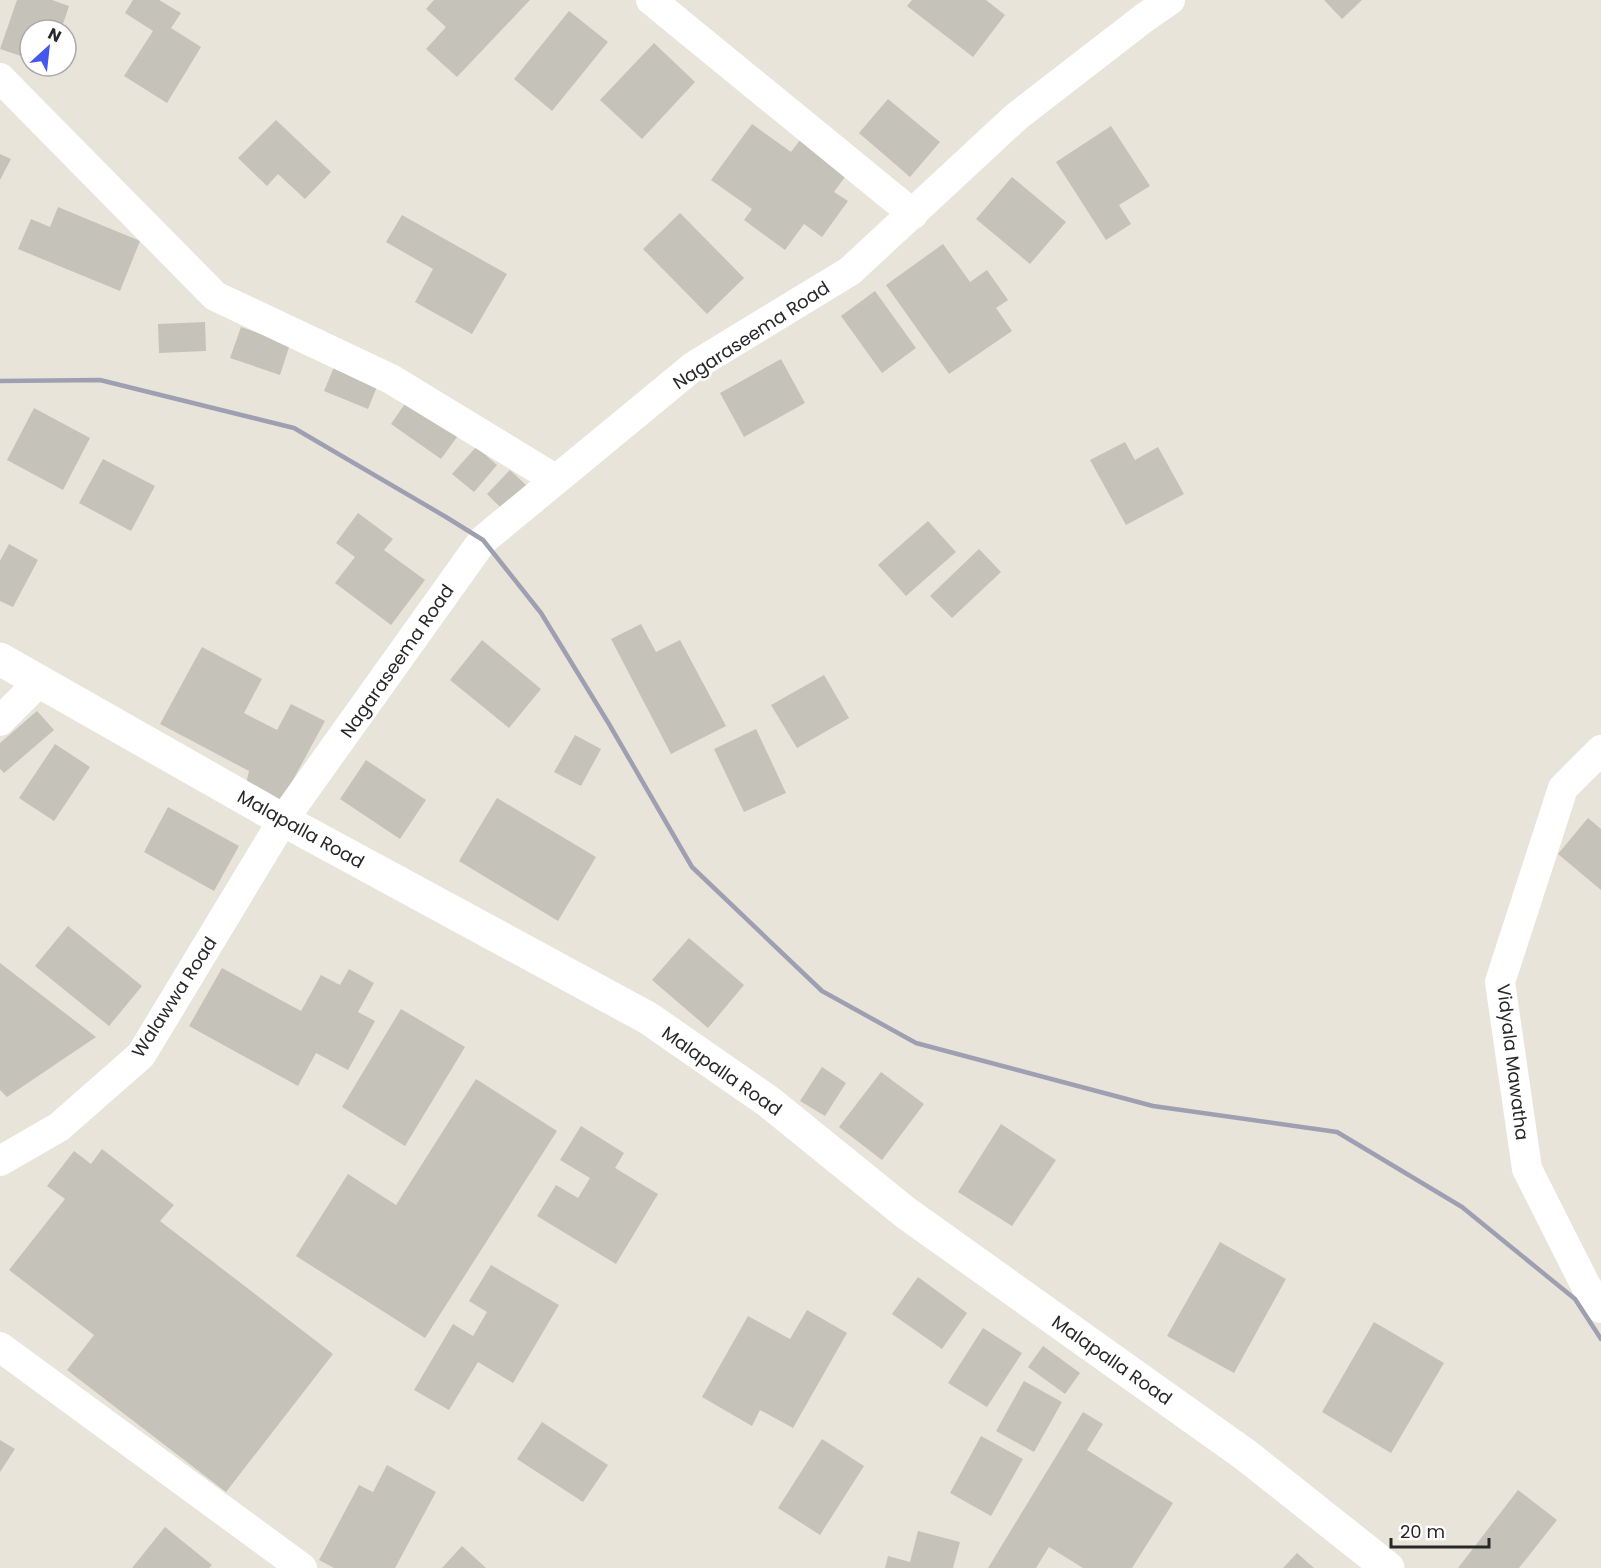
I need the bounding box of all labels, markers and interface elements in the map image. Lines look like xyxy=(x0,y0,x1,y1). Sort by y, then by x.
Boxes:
north arrow xyxy=(18,18,78,78)
text: N xyxy=(44,22,65,48)
street label: Nagaraseema Road xyxy=(668,275,834,395)
street label: Nagaraseema Road xyxy=(335,579,459,743)
street label: Malapalla Road xyxy=(233,784,369,874)
street label: Walawwa Road xyxy=(125,932,223,1062)
street label: Vidyala Mawatha xyxy=(1491,982,1535,1142)
street label: Malapalla Road xyxy=(657,1020,787,1122)
street label: Malapalla Road xyxy=(1047,1309,1177,1411)
scale bar xyxy=(1391,1511,1488,1549)
text: 20 m xyxy=(1400,1519,1445,1544)

